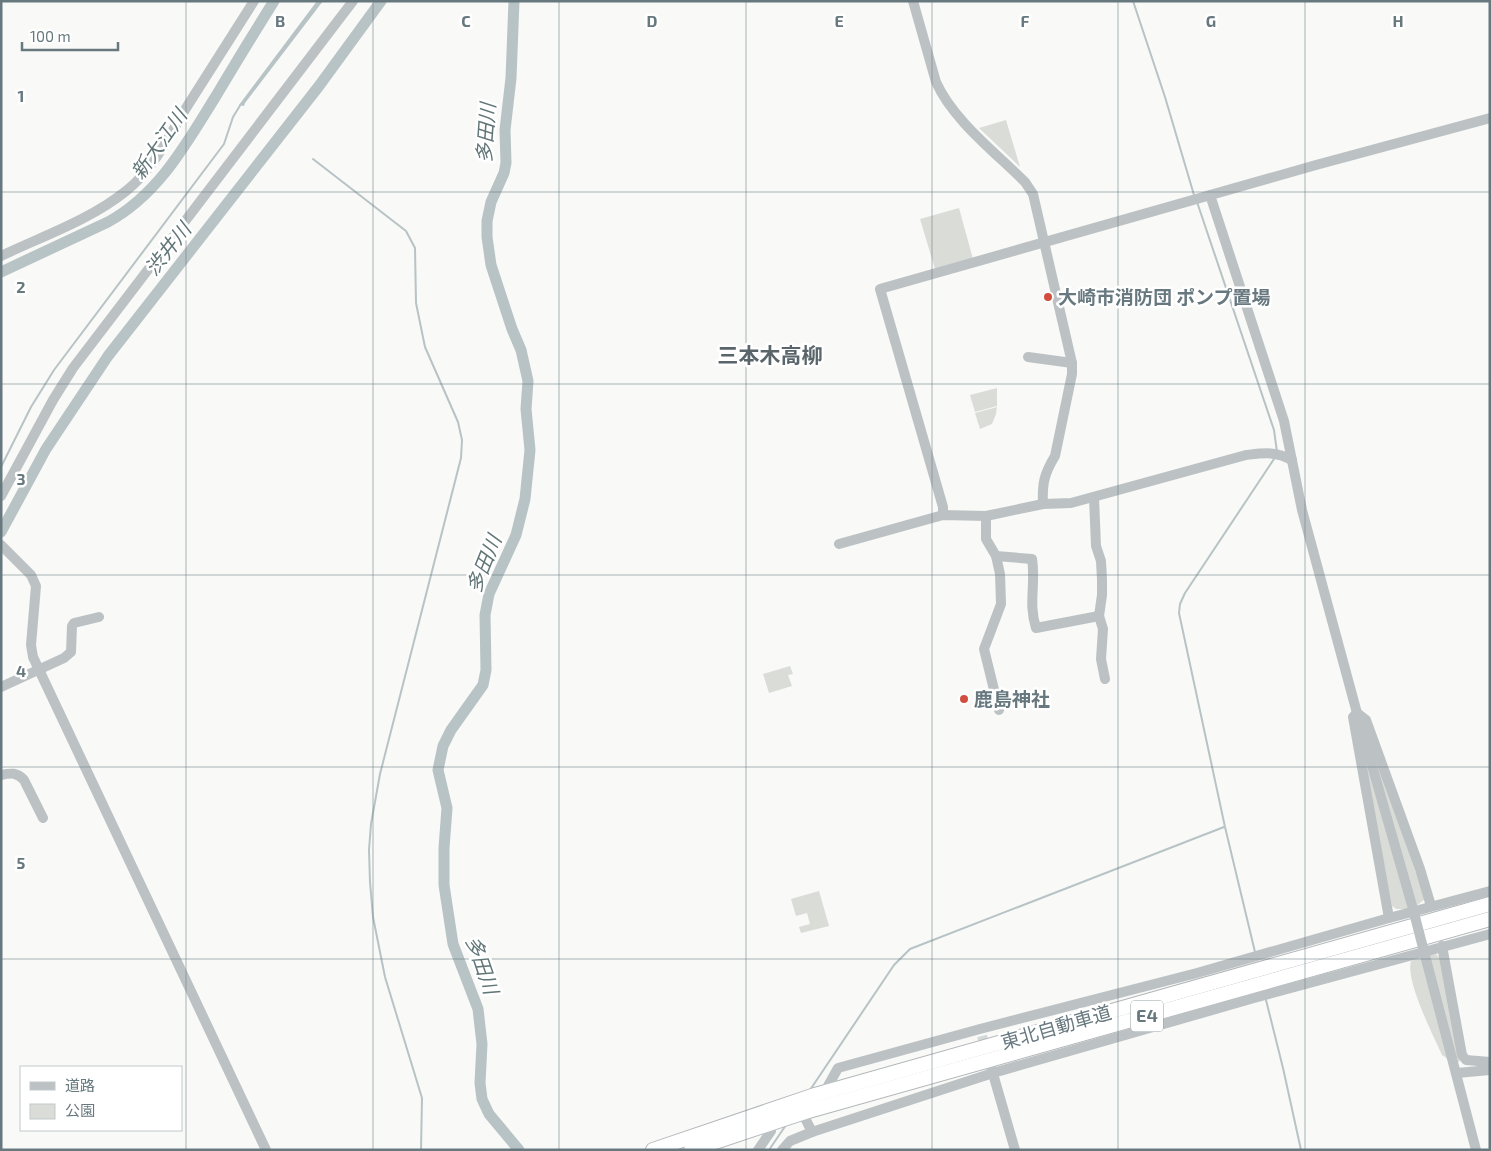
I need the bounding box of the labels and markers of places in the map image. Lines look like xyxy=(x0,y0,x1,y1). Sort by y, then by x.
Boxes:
place label: 大崎市消防団 ポンプ置場 xyxy=(1058,285,1271,308)
marker: 大崎市消防団 ポンプ置場 xyxy=(1042,291,1054,303)
place label: 鹿島神社 xyxy=(974,687,1050,710)
marker: 鹿島神社 xyxy=(958,693,970,705)

